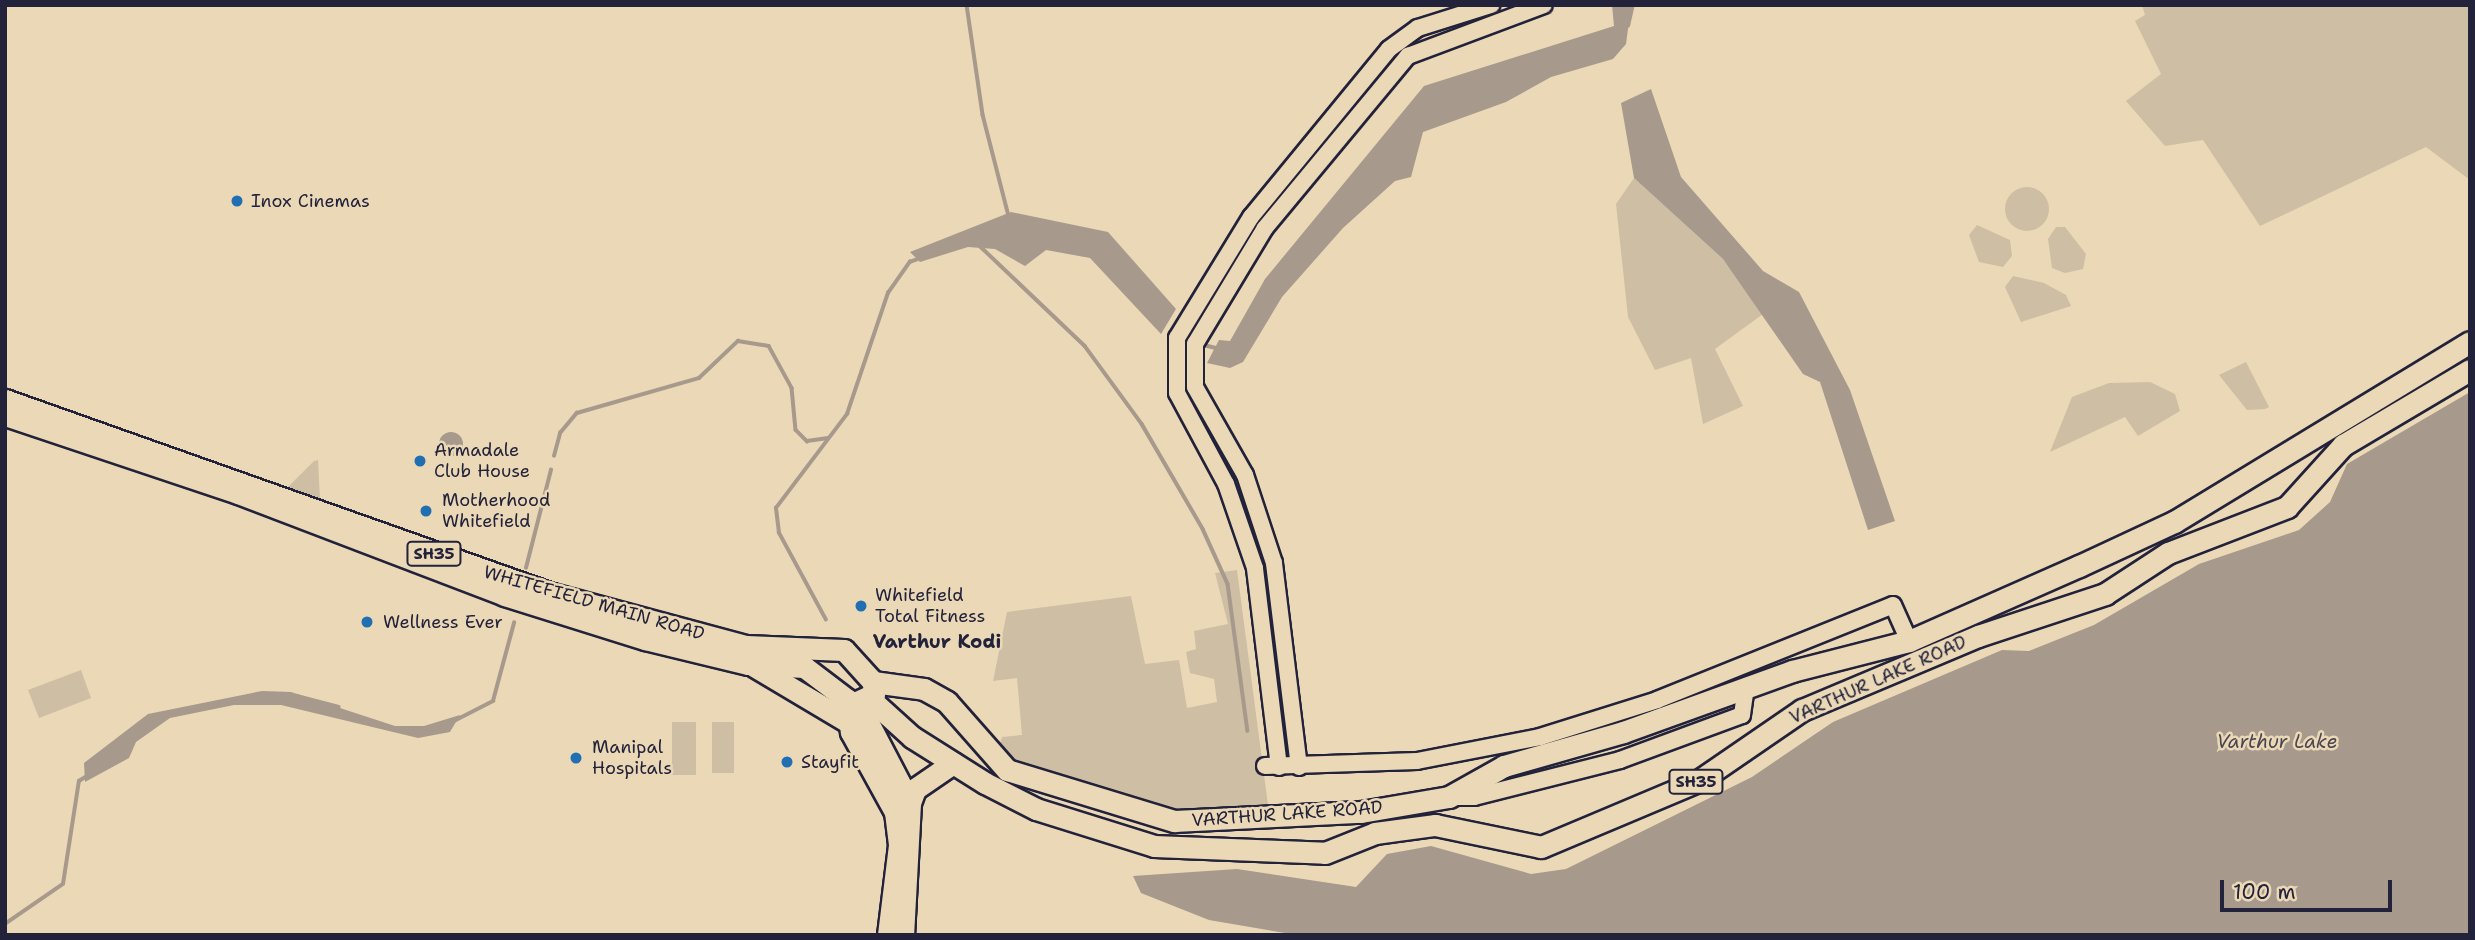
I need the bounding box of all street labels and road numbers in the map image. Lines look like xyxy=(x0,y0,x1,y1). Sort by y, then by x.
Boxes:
road number: SH35 xyxy=(406,541,462,566)
street label: WHITEFIELD MAIN ROAD xyxy=(481,561,707,645)
street label: VARTHUR LAKE ROAD xyxy=(1786,631,1970,729)
road number: SH35 xyxy=(1668,769,1724,794)
street label: VARTHUR LAKE ROAD xyxy=(1191,797,1383,831)

